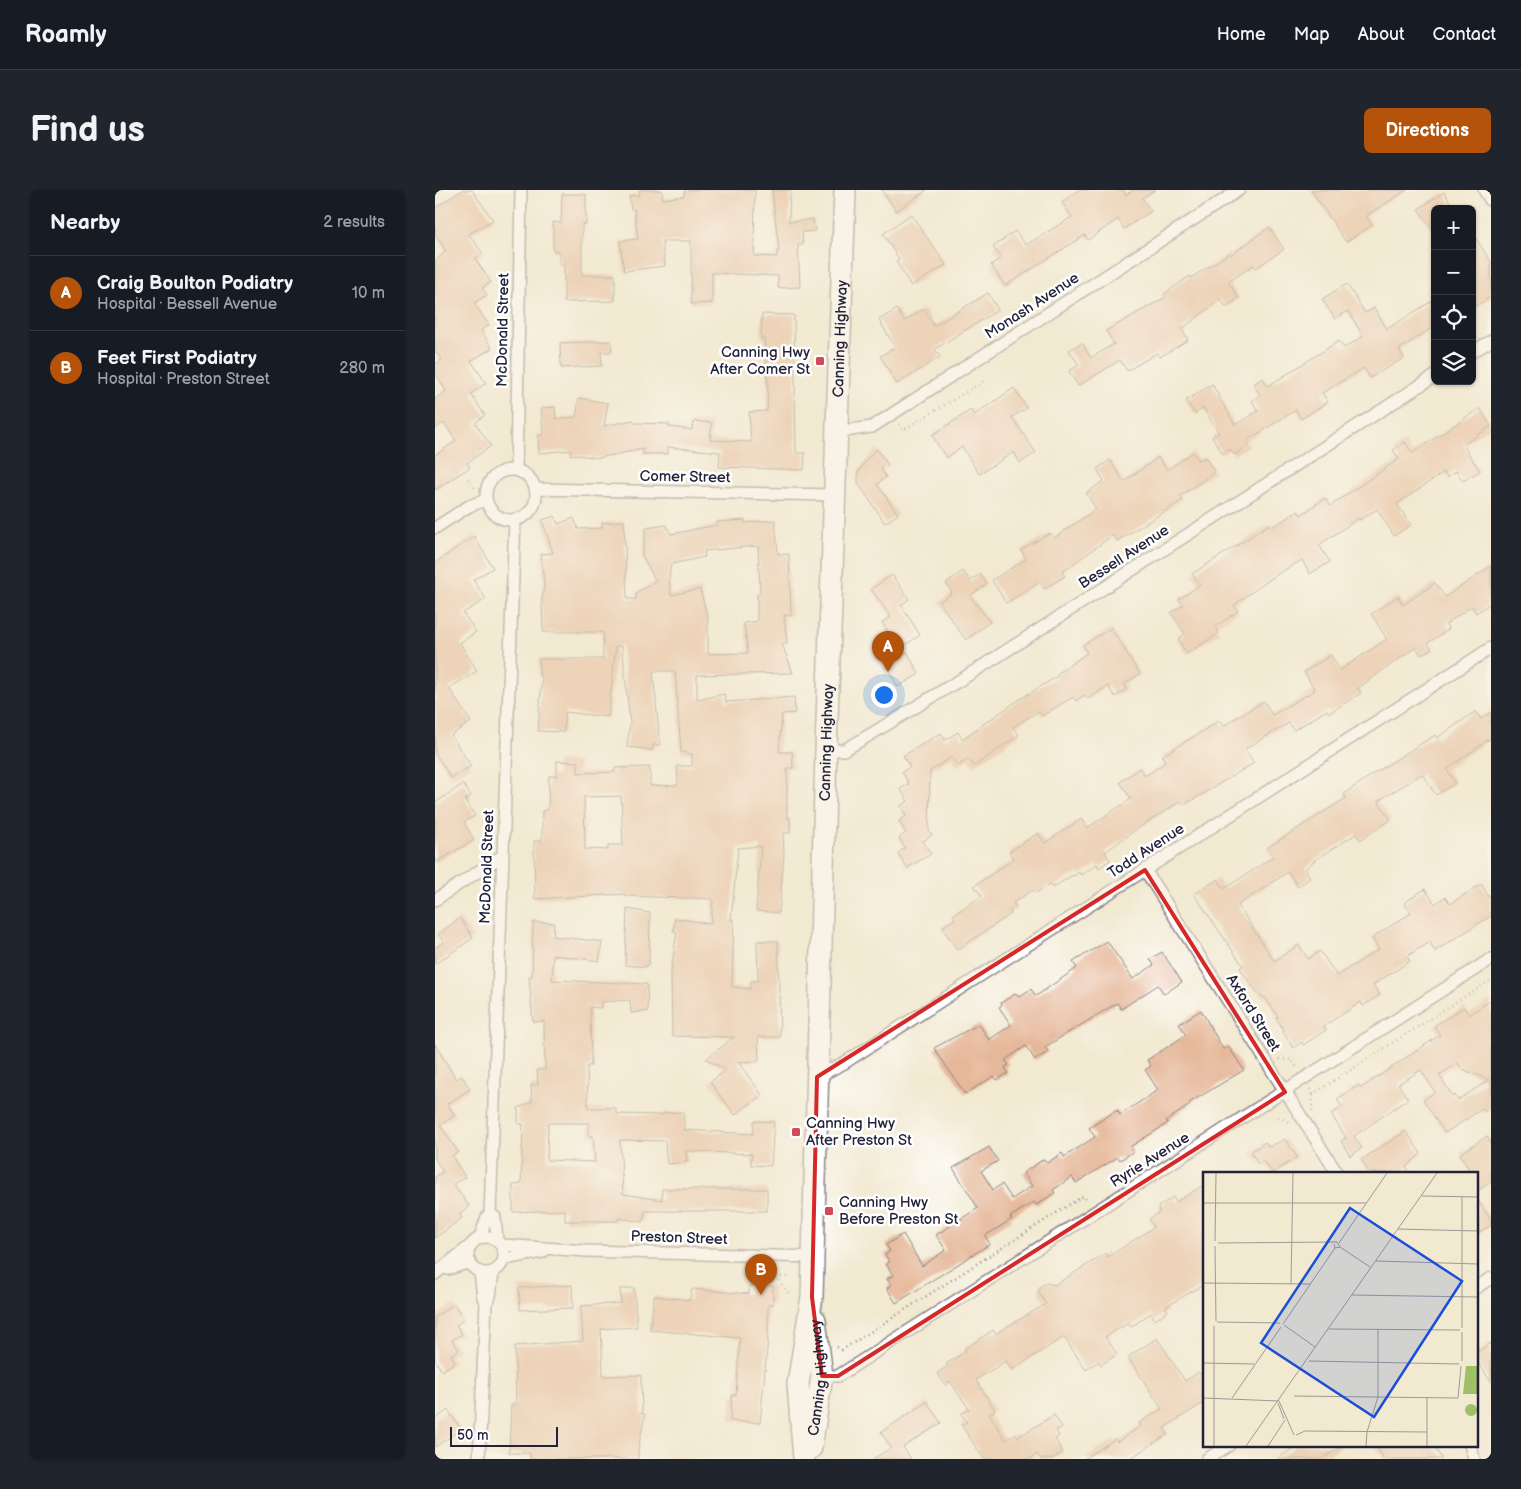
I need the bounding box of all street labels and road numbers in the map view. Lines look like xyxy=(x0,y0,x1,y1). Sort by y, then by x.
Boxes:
street label: Monash Avenue xyxy=(981,268,1083,344)
street label: McDonald Street xyxy=(493,273,513,387)
street label: Canning Highway xyxy=(828,280,851,398)
street label: Comer Street xyxy=(639,467,731,487)
street label: Bessell Avenue xyxy=(1075,521,1173,593)
street label: Canning Highway xyxy=(815,683,838,801)
street label: McDonald Street xyxy=(476,809,498,924)
street label: Todd Avenue xyxy=(1104,819,1188,883)
street label: Axford Street xyxy=(1222,971,1284,1055)
street label: Ryrie Avenue xyxy=(1107,1128,1193,1192)
street label: Preston Street xyxy=(630,1227,728,1249)
street label: Canning Highway xyxy=(803,1318,831,1437)

